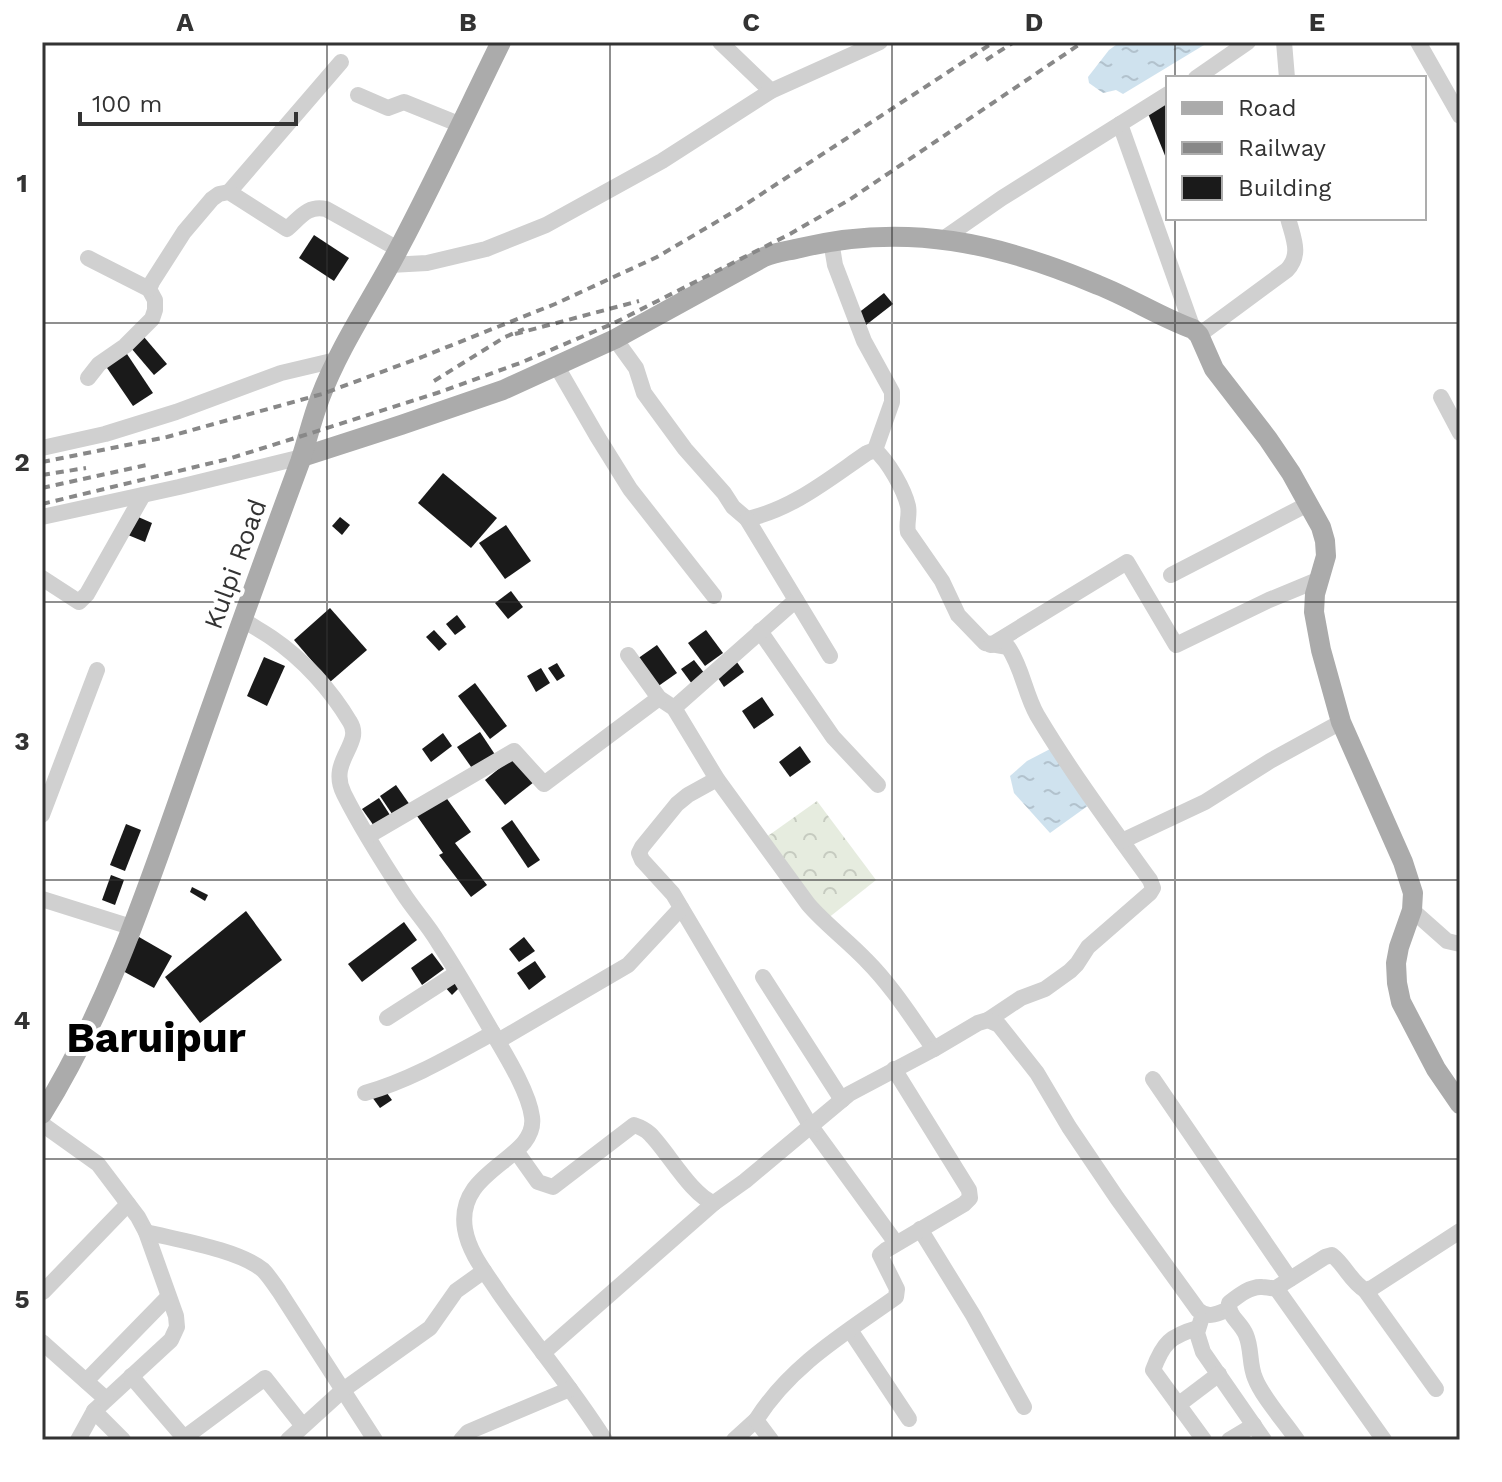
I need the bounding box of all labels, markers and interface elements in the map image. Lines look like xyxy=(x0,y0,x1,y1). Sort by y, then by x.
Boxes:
text: A xyxy=(176,7,194,37)
text: B xyxy=(459,7,477,37)
text: C xyxy=(742,7,760,37)
text: D xyxy=(1025,7,1043,37)
text: E xyxy=(1309,7,1325,37)
scale bar xyxy=(80,76,296,126)
legend xyxy=(1166,76,1426,220)
text: 100 m xyxy=(92,90,162,118)
text: Road xyxy=(1238,94,1297,122)
text: Railway xyxy=(1238,134,1327,162)
text: 1 xyxy=(16,168,28,198)
text: Building xyxy=(1238,174,1331,202)
text: 2 xyxy=(14,447,30,477)
street label: Kulpi Road xyxy=(198,495,272,633)
text: 3 xyxy=(14,726,30,756)
text: 4 xyxy=(14,1005,31,1035)
district label: Baruipur xyxy=(66,1013,246,1062)
text: 5 xyxy=(14,1284,30,1314)

